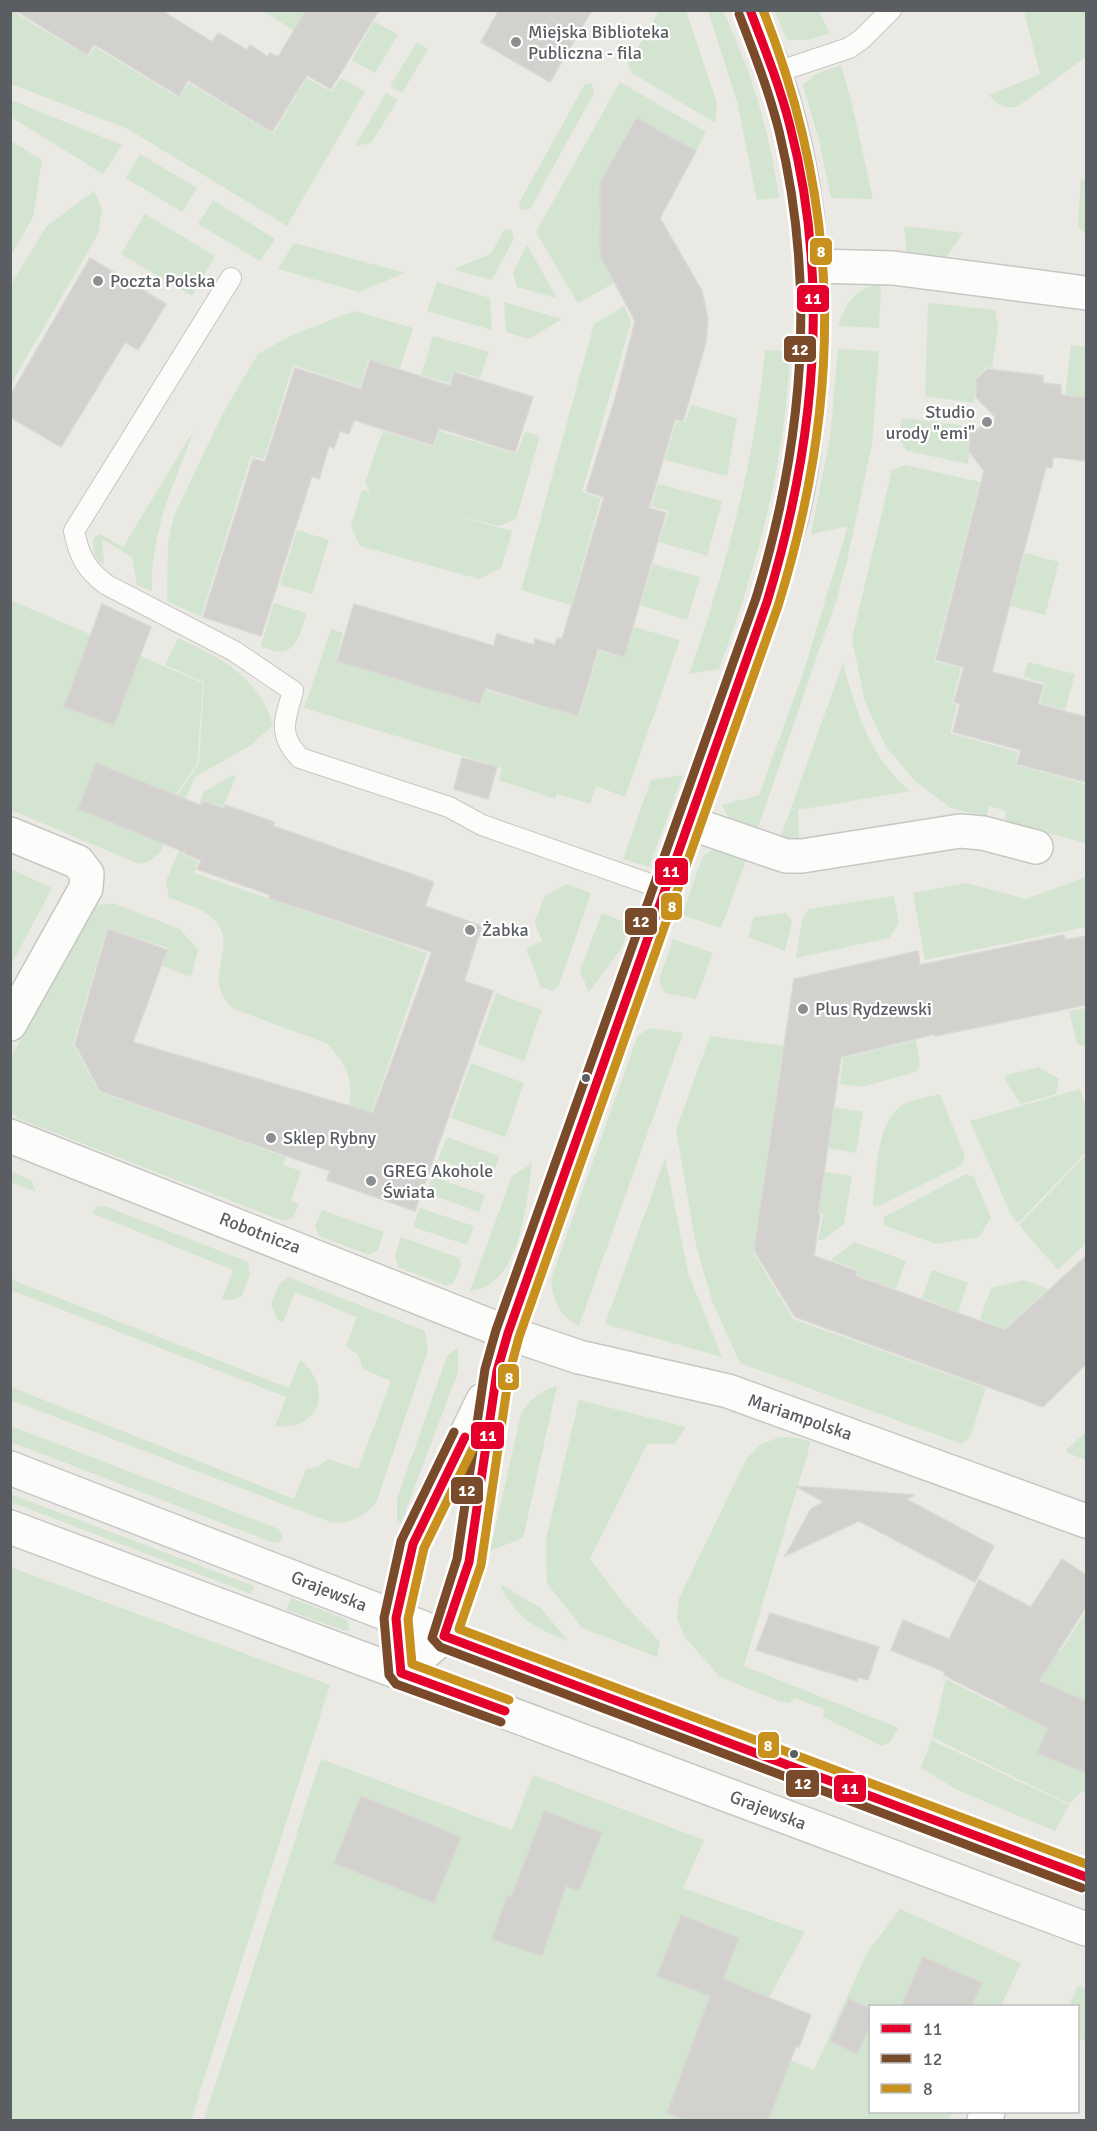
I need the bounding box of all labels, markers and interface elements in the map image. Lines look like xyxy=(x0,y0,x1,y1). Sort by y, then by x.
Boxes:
place label: Miejska Biblioteka Publiczna - fila xyxy=(528,21,669,64)
marker: Miejska Biblioteka Publiczna - fila xyxy=(509,35,523,49)
line badge: 8 xyxy=(809,237,833,266)
text: 8 xyxy=(817,242,826,262)
place label: Poczta Polska xyxy=(110,270,215,292)
marker: Poczta Polska xyxy=(91,274,105,288)
line badge: 11 xyxy=(796,284,830,313)
text: 11 xyxy=(804,289,822,309)
line badge: 12 xyxy=(783,335,817,363)
text: 12 xyxy=(791,340,809,360)
place label: Studio urody "emi" xyxy=(886,401,975,444)
marker: Studio urody "emi" xyxy=(980,415,994,429)
line badge: 11 xyxy=(654,857,689,886)
text: 11 xyxy=(662,862,680,882)
line badge: 8 xyxy=(660,892,683,921)
text: 8 xyxy=(668,897,677,917)
line badge: 12 xyxy=(624,907,658,936)
text: 12 xyxy=(632,912,650,932)
place label: Żabka xyxy=(482,919,529,941)
marker: Żabka xyxy=(463,923,477,937)
place label: Plus Rydzewski xyxy=(815,998,932,1020)
marker: Plus Rydzewski xyxy=(796,1002,810,1016)
unlabelled marker xyxy=(580,1072,592,1084)
place label: Sklep Rybny xyxy=(283,1127,377,1149)
marker: Sklep Rybny xyxy=(264,1131,278,1145)
place label: GREG Akohole Świata xyxy=(383,1160,493,1203)
marker: GREG Akohole Świata xyxy=(364,1174,378,1188)
street label: Robotnicza xyxy=(216,1207,304,1259)
line badge: 8 xyxy=(497,1363,520,1391)
text: 8 xyxy=(505,1368,514,1388)
street label: Mariampolska xyxy=(745,1389,855,1445)
line badge: 11 xyxy=(470,1421,505,1450)
text: 11 xyxy=(479,1426,497,1446)
line badge: 12 xyxy=(450,1476,484,1505)
text: 12 xyxy=(458,1481,476,1501)
street label: Grajewska xyxy=(288,1566,370,1616)
line badge: 8 xyxy=(757,1731,780,1759)
text: 8 xyxy=(764,1736,773,1756)
unlabelled marker xyxy=(788,1748,800,1760)
line badge: 12 xyxy=(785,1769,820,1798)
text: 12 xyxy=(794,1774,812,1794)
line badge: 11 xyxy=(833,1774,867,1803)
text: 11 xyxy=(841,1779,859,1799)
street label: Grajewska xyxy=(727,1785,809,1835)
legend xyxy=(869,2005,1079,2113)
text: 11 xyxy=(923,2018,942,2040)
text: 12 xyxy=(923,2048,942,2070)
text: 8 xyxy=(923,2078,933,2100)

